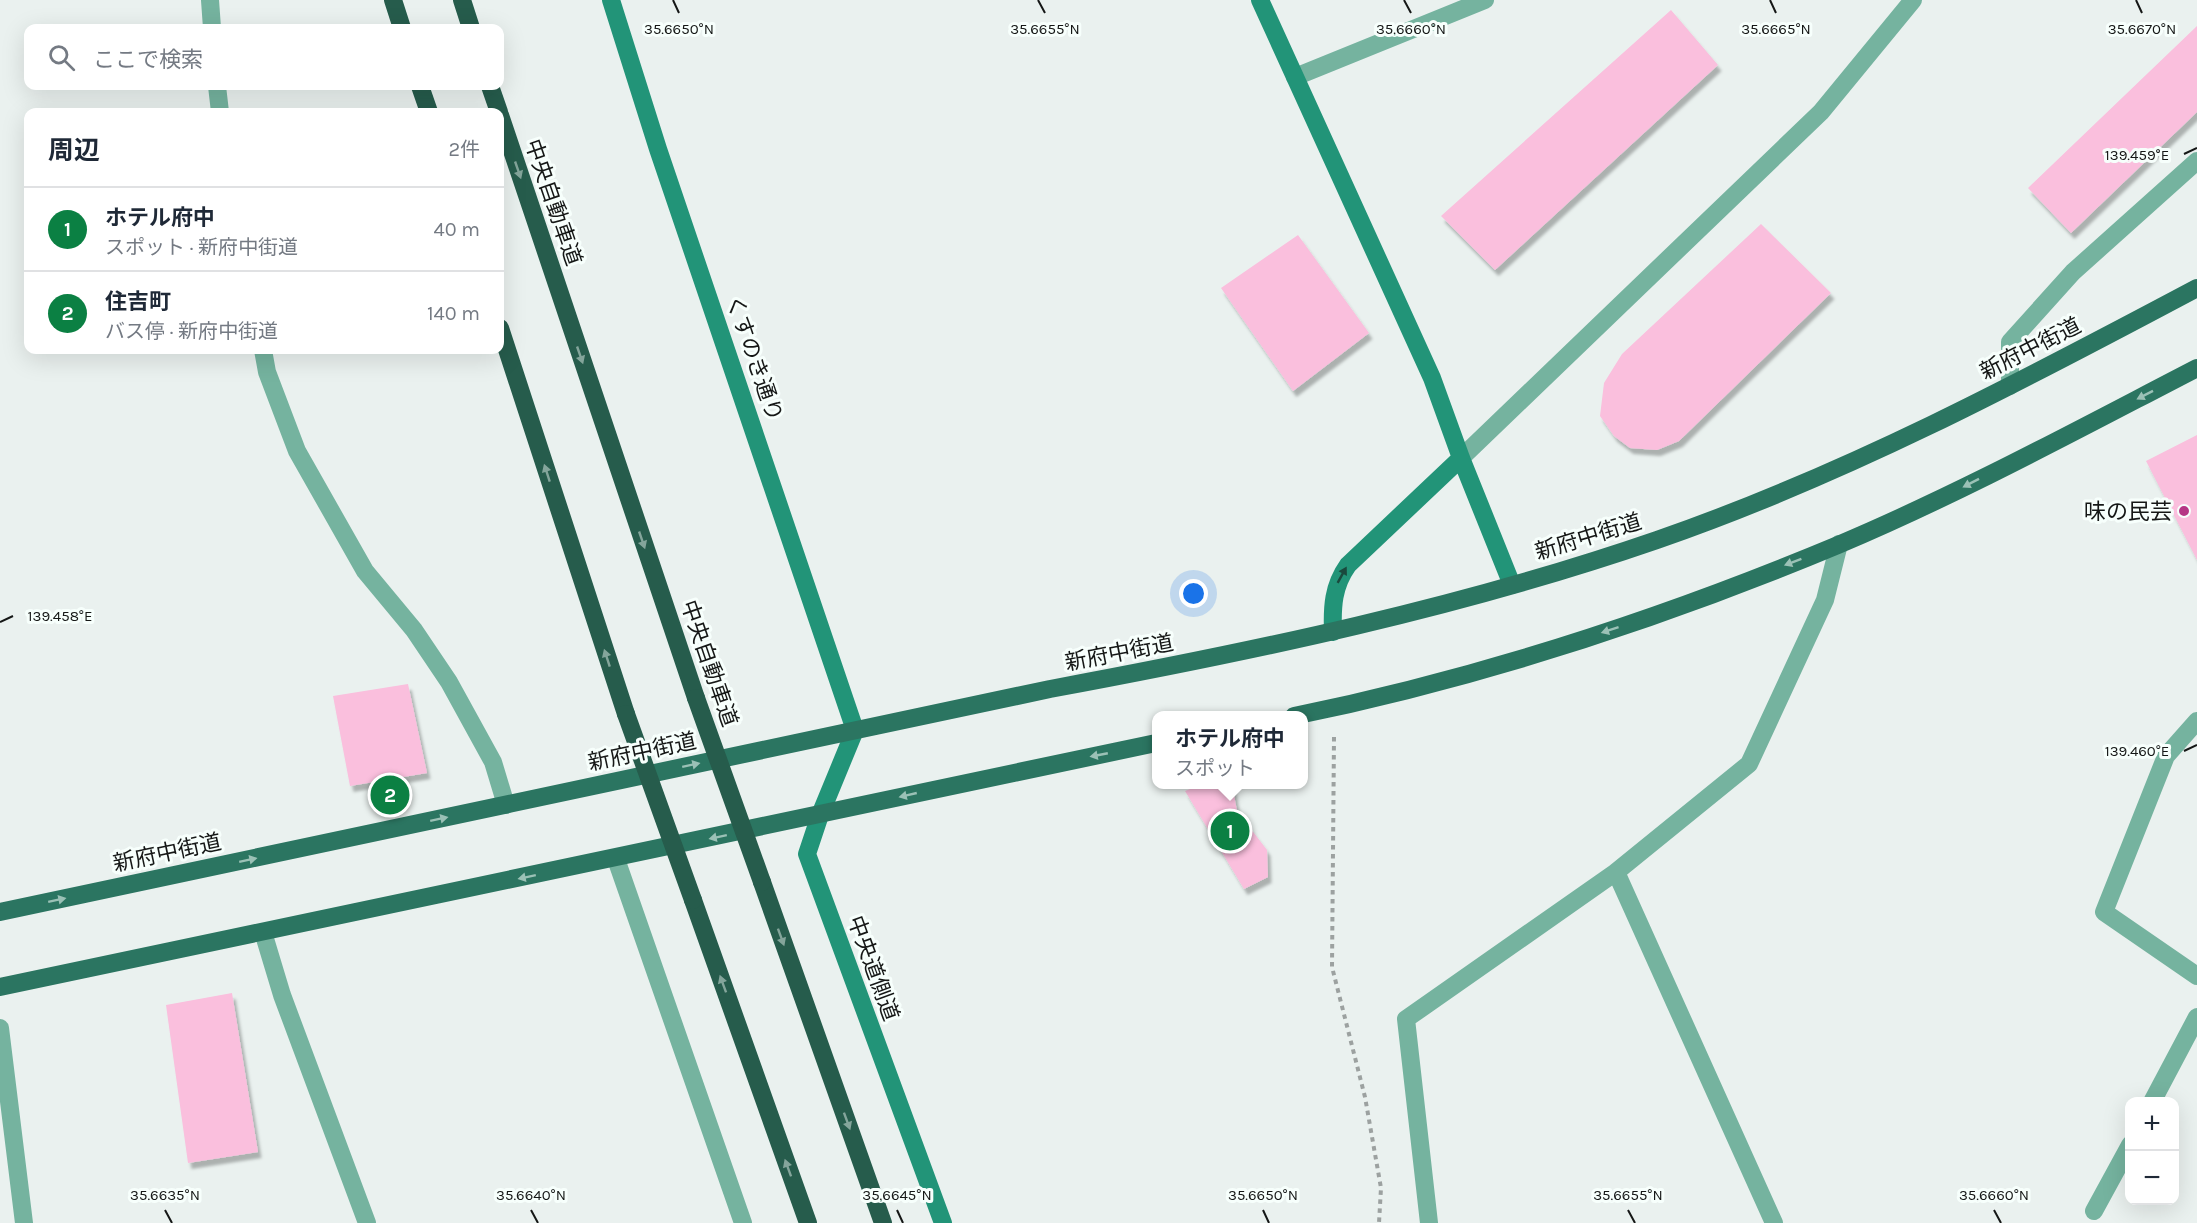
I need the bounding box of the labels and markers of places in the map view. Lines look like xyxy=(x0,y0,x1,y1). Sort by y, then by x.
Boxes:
place label: 味の民芸 xyxy=(2084,499,2172,525)
marker: 味の民芸 xyxy=(2177,504,2191,518)
pin: 2 xyxy=(370,772,410,818)
pin: 1 xyxy=(1210,808,1250,854)

